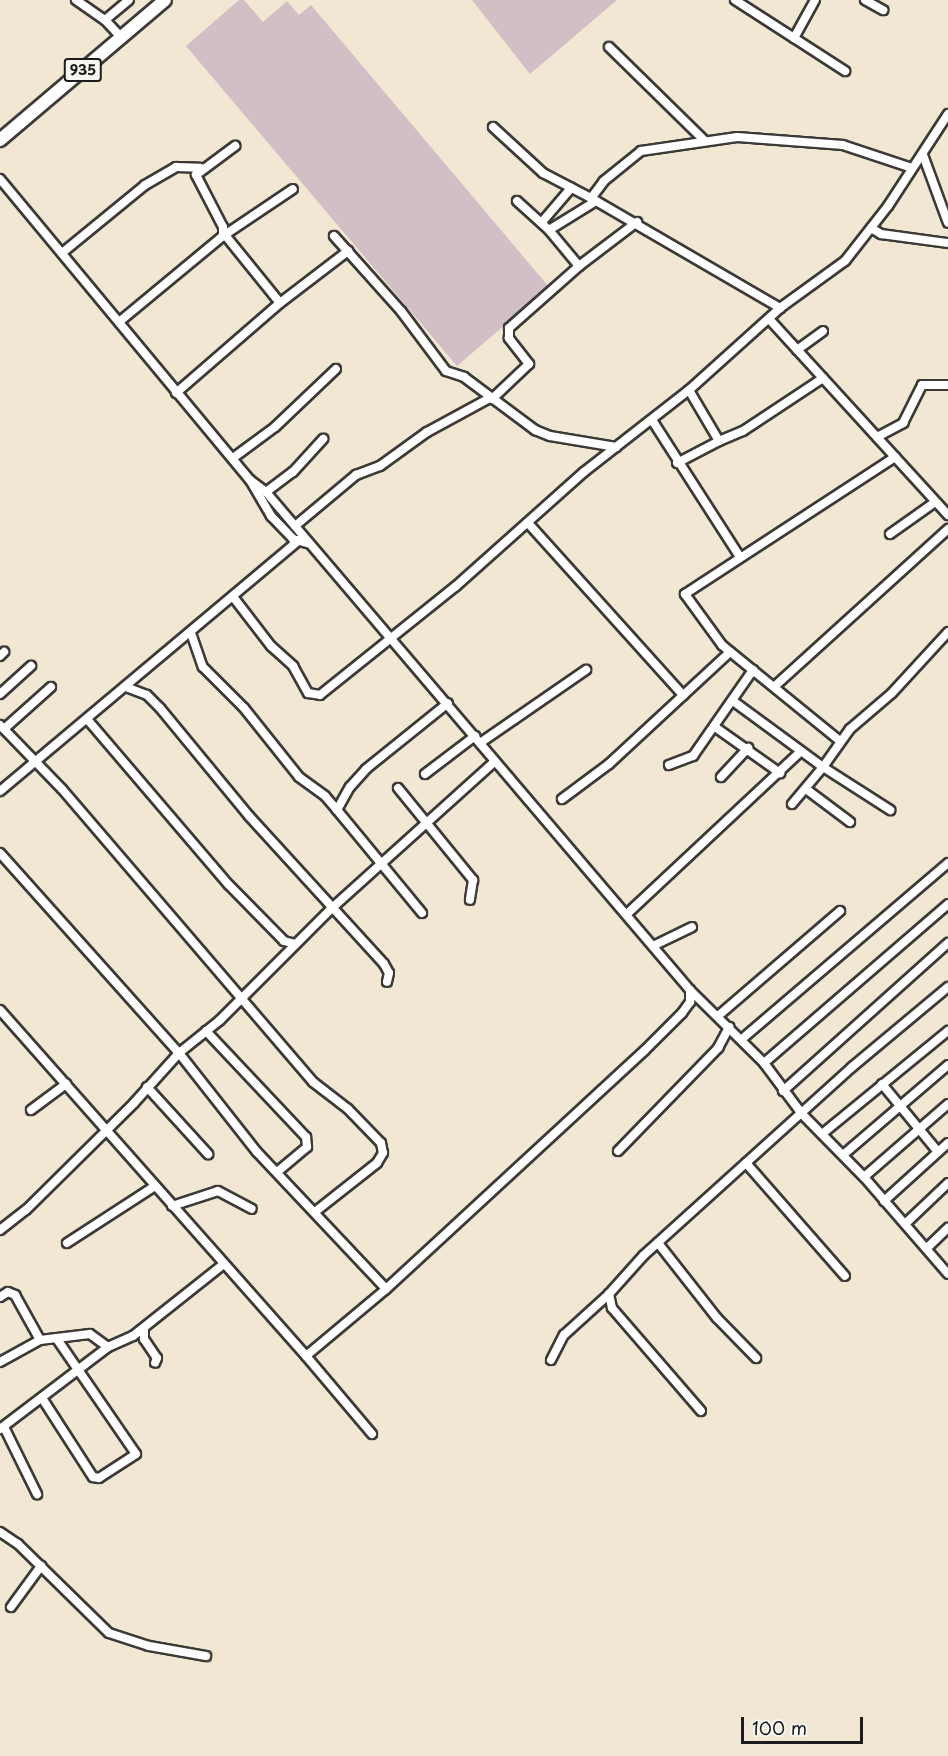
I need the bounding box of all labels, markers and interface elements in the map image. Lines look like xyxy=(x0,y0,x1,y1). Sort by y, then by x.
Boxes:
road number: 935 xyxy=(64,59,103,81)
scale bar xyxy=(744,1705,866,1743)
text: 100 m xyxy=(752,1714,807,1741)

